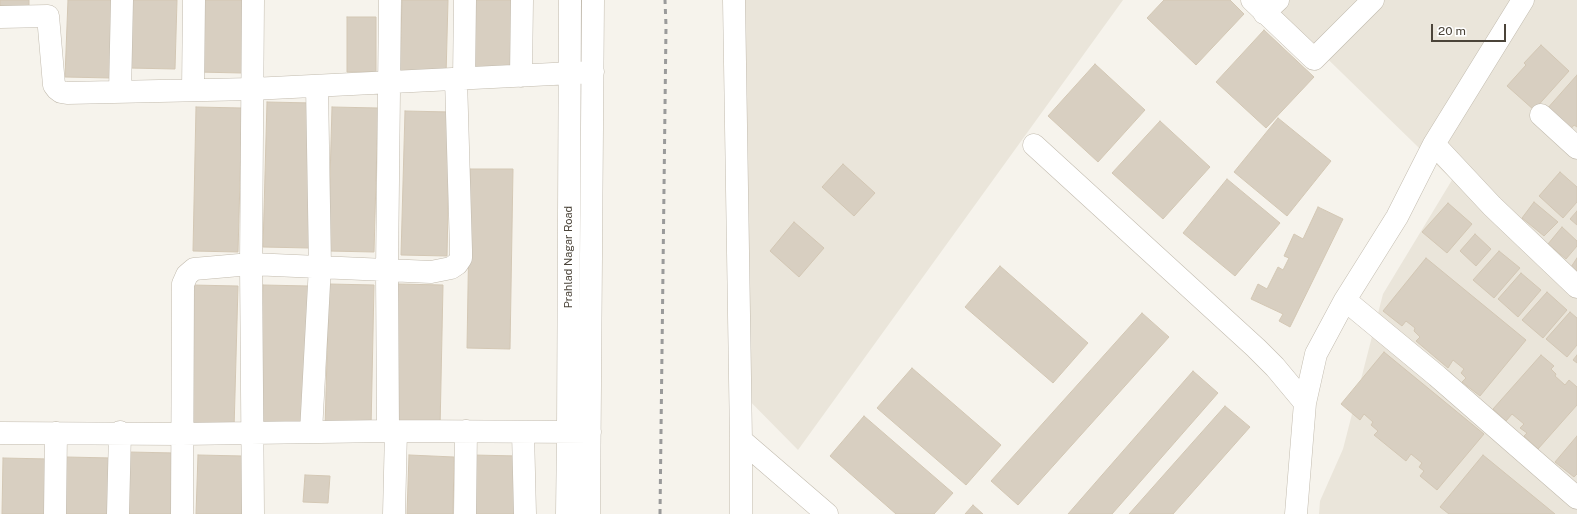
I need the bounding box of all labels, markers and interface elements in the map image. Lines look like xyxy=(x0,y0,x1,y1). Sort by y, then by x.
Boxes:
scale bar xyxy=(1433,16,1508,42)
text: 20 m xyxy=(1438,24,1466,38)
street label: Prahlad Nagar Road xyxy=(562,206,576,308)

